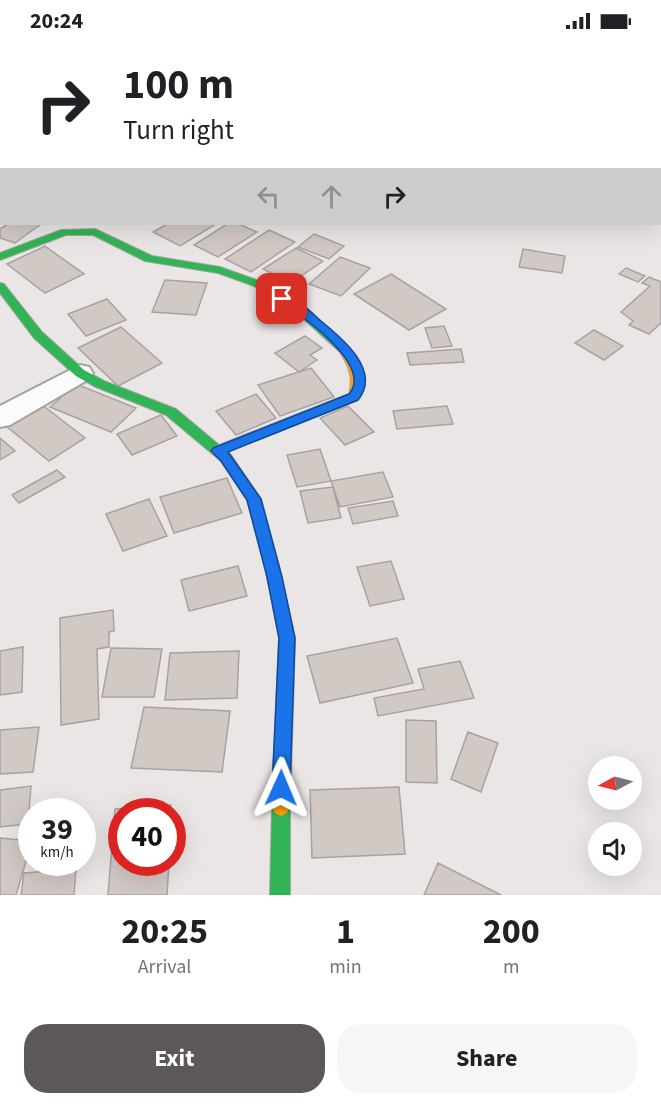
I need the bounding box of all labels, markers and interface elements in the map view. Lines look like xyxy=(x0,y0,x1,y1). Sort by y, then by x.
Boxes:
text: 20:24 xyxy=(30,5,83,37)
text: 100 m xyxy=(123,55,234,115)
icon: right xyxy=(24,66,102,144)
text: Turn right xyxy=(123,111,234,150)
icon: left xyxy=(252,180,285,213)
icon: ahead xyxy=(315,180,348,213)
icon: right xyxy=(378,180,411,213)
pin xyxy=(256,273,307,324)
icon: arrive xyxy=(265,282,298,315)
position arrow xyxy=(249,756,313,820)
north arrow xyxy=(588,756,642,810)
map controls xyxy=(588,756,642,876)
speed limit sign: 40 xyxy=(108,798,186,876)
text: 39 xyxy=(41,808,73,851)
button: sound xyxy=(588,822,642,876)
text: km/h xyxy=(40,842,74,863)
text: 20:25 xyxy=(121,906,208,957)
text: 1 xyxy=(336,906,355,957)
text: 200 xyxy=(483,906,540,957)
text: Arrival xyxy=(138,953,191,981)
text: min xyxy=(329,953,362,981)
text: m xyxy=(503,953,520,981)
button: Exit xyxy=(24,1024,325,1093)
button: Share xyxy=(337,1024,637,1093)

